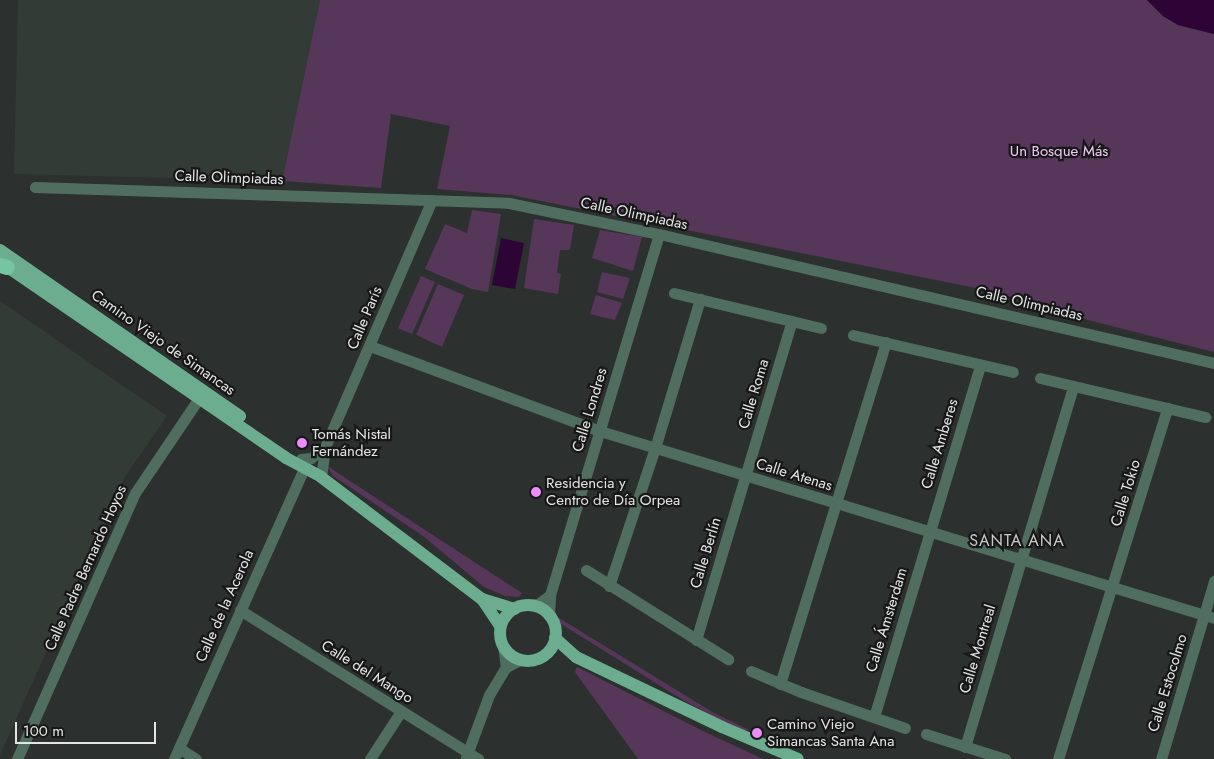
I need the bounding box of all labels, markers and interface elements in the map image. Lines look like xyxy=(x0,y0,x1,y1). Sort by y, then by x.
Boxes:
park label: Un Bosque Más xyxy=(1010,143,1108,161)
street label: Calle Olimpiadas xyxy=(174,167,284,189)
street label: Calle Olimpiadas xyxy=(579,194,689,234)
street label: Calle Olimpiadas xyxy=(974,283,1084,325)
street label: Calle París xyxy=(344,284,386,352)
street label: Camino Viejo de Simancas xyxy=(87,286,239,400)
street label: Calle Roma xyxy=(735,357,773,431)
street label: Calle Londres xyxy=(569,366,611,454)
street label: Calle Amberes xyxy=(918,397,962,491)
place label: Tomás Nistal Fernández xyxy=(312,425,391,460)
marker: Tomás Nistal Fernández xyxy=(296,437,308,449)
street label: Calle Atenas xyxy=(754,455,834,495)
street label: Calle Tokio xyxy=(1107,457,1145,529)
place label: Residencia y Centro de Día Orpea xyxy=(546,474,680,509)
street label: Calle Padre Bernardo Hoyos xyxy=(41,482,131,654)
marker: Residencia y Centro de Día Orpea xyxy=(530,486,542,498)
street label: Calle Berlín xyxy=(687,515,725,591)
district label: SANTA ANA xyxy=(968,531,1066,551)
street label: Calle de la Acerola xyxy=(192,547,258,665)
street label: Calle Ámsterdam xyxy=(863,566,911,674)
street label: Calle Montreal xyxy=(956,603,1000,695)
street label: Calle Estocolmo xyxy=(1145,632,1191,734)
street label: Calle del Mango xyxy=(318,637,416,707)
scale bar xyxy=(18,712,159,744)
place label: Camino Viejo Simancas Santa Ana xyxy=(767,715,894,750)
text: 100 m xyxy=(23,720,64,742)
marker: Camino Viejo Simancas Santa Ana xyxy=(751,727,763,739)

